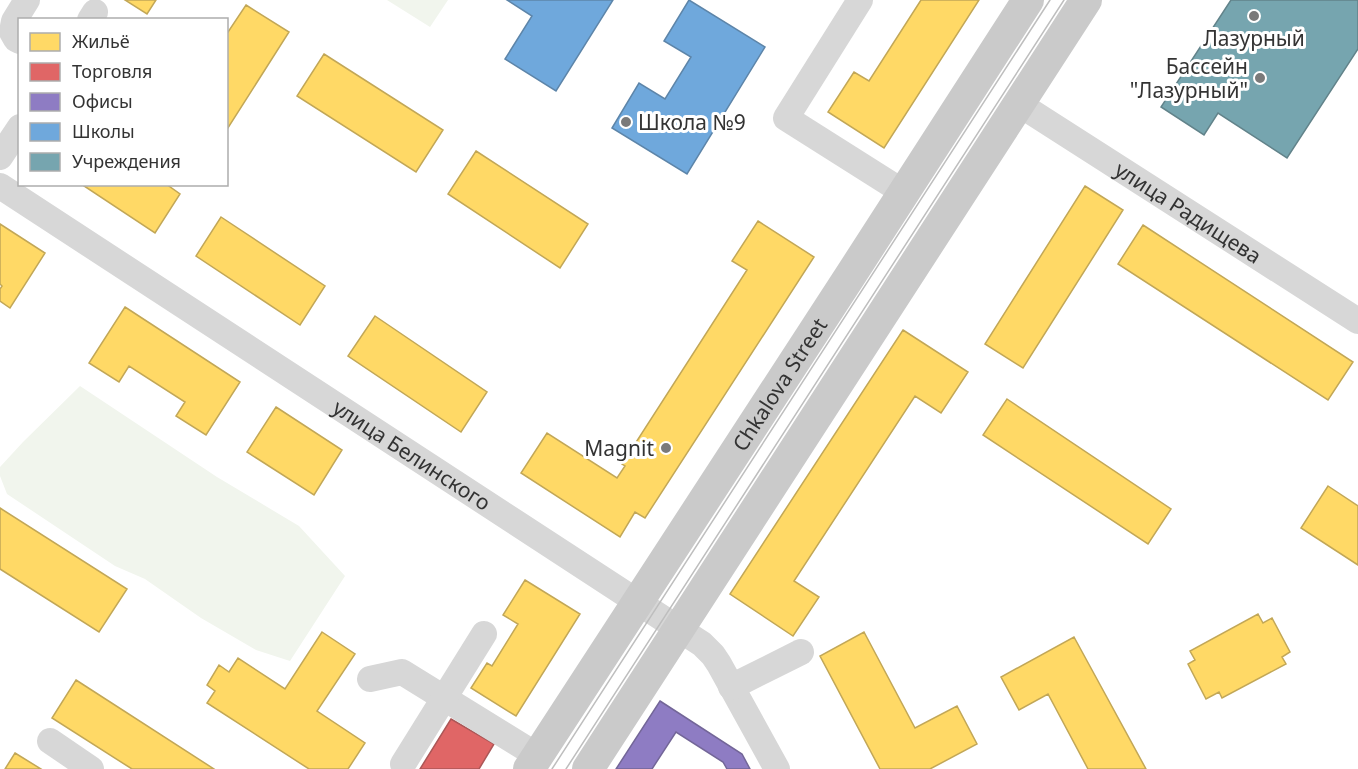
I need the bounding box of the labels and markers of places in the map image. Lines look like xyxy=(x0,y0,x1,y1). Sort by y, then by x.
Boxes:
marker: Лазурный xyxy=(1247,9,1261,23)
place label: Лазурный xyxy=(1203,24,1305,52)
place label: Бассейн "Лазурный" xyxy=(1130,52,1248,104)
marker: Бассейн "Лазурный" xyxy=(1253,71,1267,85)
place label: Школа №9 xyxy=(638,108,746,136)
marker: Школа №9 xyxy=(619,115,633,129)
place label: Magnit xyxy=(584,434,654,462)
marker: Magnit xyxy=(659,441,673,455)

